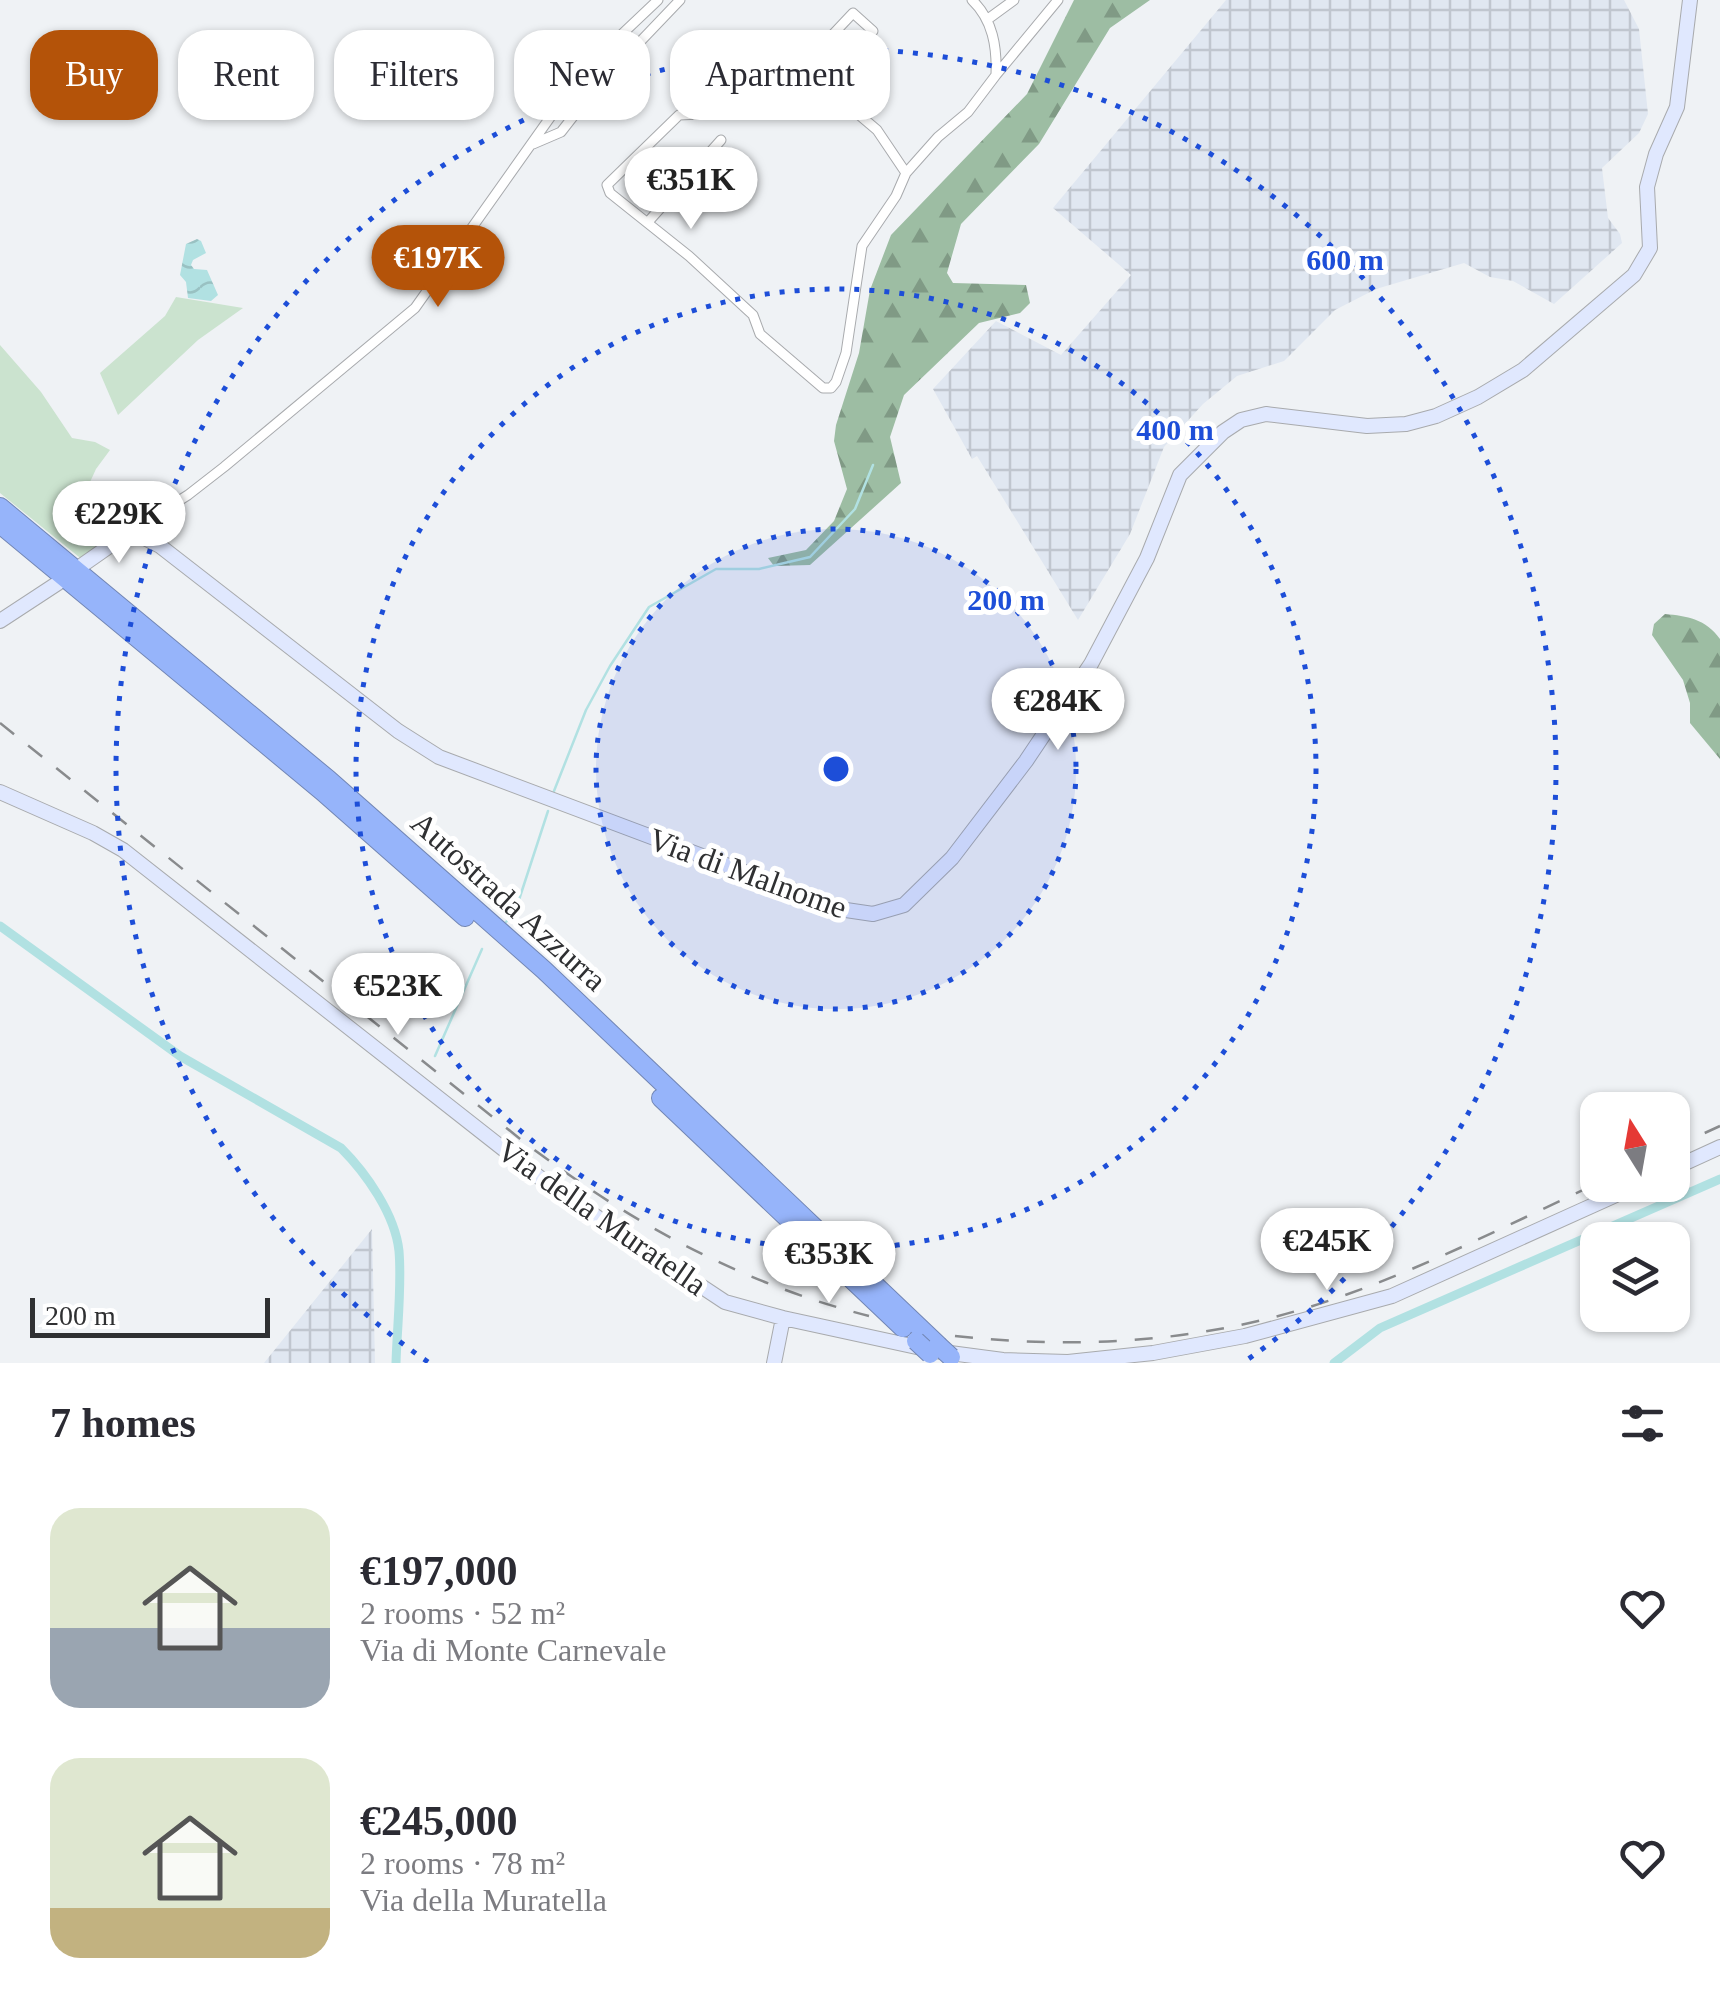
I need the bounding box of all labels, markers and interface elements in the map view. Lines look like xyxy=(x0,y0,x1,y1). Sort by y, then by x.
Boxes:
chip: Buy xyxy=(30,30,158,120)
chip: Rent xyxy=(178,30,314,120)
chip: Filters xyxy=(334,30,494,120)
chip: New xyxy=(514,30,650,120)
chip: Apartment xyxy=(670,30,890,120)
pin: €351K xyxy=(621,147,761,232)
text: €351K xyxy=(647,161,735,197)
pin: €197K xyxy=(368,225,508,310)
text: €197K xyxy=(394,239,482,275)
text: 600 m xyxy=(1306,243,1384,276)
text: 400 m xyxy=(1136,413,1214,446)
pin: €229K xyxy=(49,481,189,566)
text: €229K xyxy=(75,495,163,531)
text: 200 m xyxy=(967,583,1045,616)
pin: €284K xyxy=(988,668,1128,753)
text: €284K xyxy=(1014,682,1102,718)
centre of rings xyxy=(818,751,854,787)
street label: Autostrada Azzurra xyxy=(404,804,614,998)
street label: Via di Malnome xyxy=(644,821,852,925)
pin: €523K xyxy=(328,953,468,1038)
text: €523K xyxy=(354,967,442,1003)
north arrow xyxy=(1580,1092,1690,1202)
map controls xyxy=(1580,1092,1690,1332)
street label: Via della Muratella xyxy=(491,1131,713,1303)
pin: €245K xyxy=(1257,1208,1397,1293)
pin: €353K xyxy=(759,1221,899,1306)
text: €245K xyxy=(1283,1222,1371,1258)
button: layers xyxy=(1580,1222,1690,1332)
text: €353K xyxy=(785,1235,873,1271)
scale bar xyxy=(30,1293,270,1338)
text: 200 m xyxy=(45,1300,116,1331)
icon: filters xyxy=(1615,1396,1670,1451)
text: 7 homes xyxy=(50,1400,196,1446)
icon: home xyxy=(130,1548,250,1668)
text: €197,000 xyxy=(360,1548,518,1594)
icon: heart xyxy=(1615,1581,1670,1636)
text: 2 rooms · 52 m² xyxy=(360,1595,565,1631)
text: Via di Monte Carnevale xyxy=(360,1632,666,1668)
icon: home xyxy=(130,1798,250,1918)
text: €245,000 xyxy=(360,1798,518,1844)
icon: heart xyxy=(1615,1831,1670,1886)
text: 2 rooms · 78 m² xyxy=(360,1845,565,1881)
text: Via della Muratella xyxy=(360,1882,607,1918)

